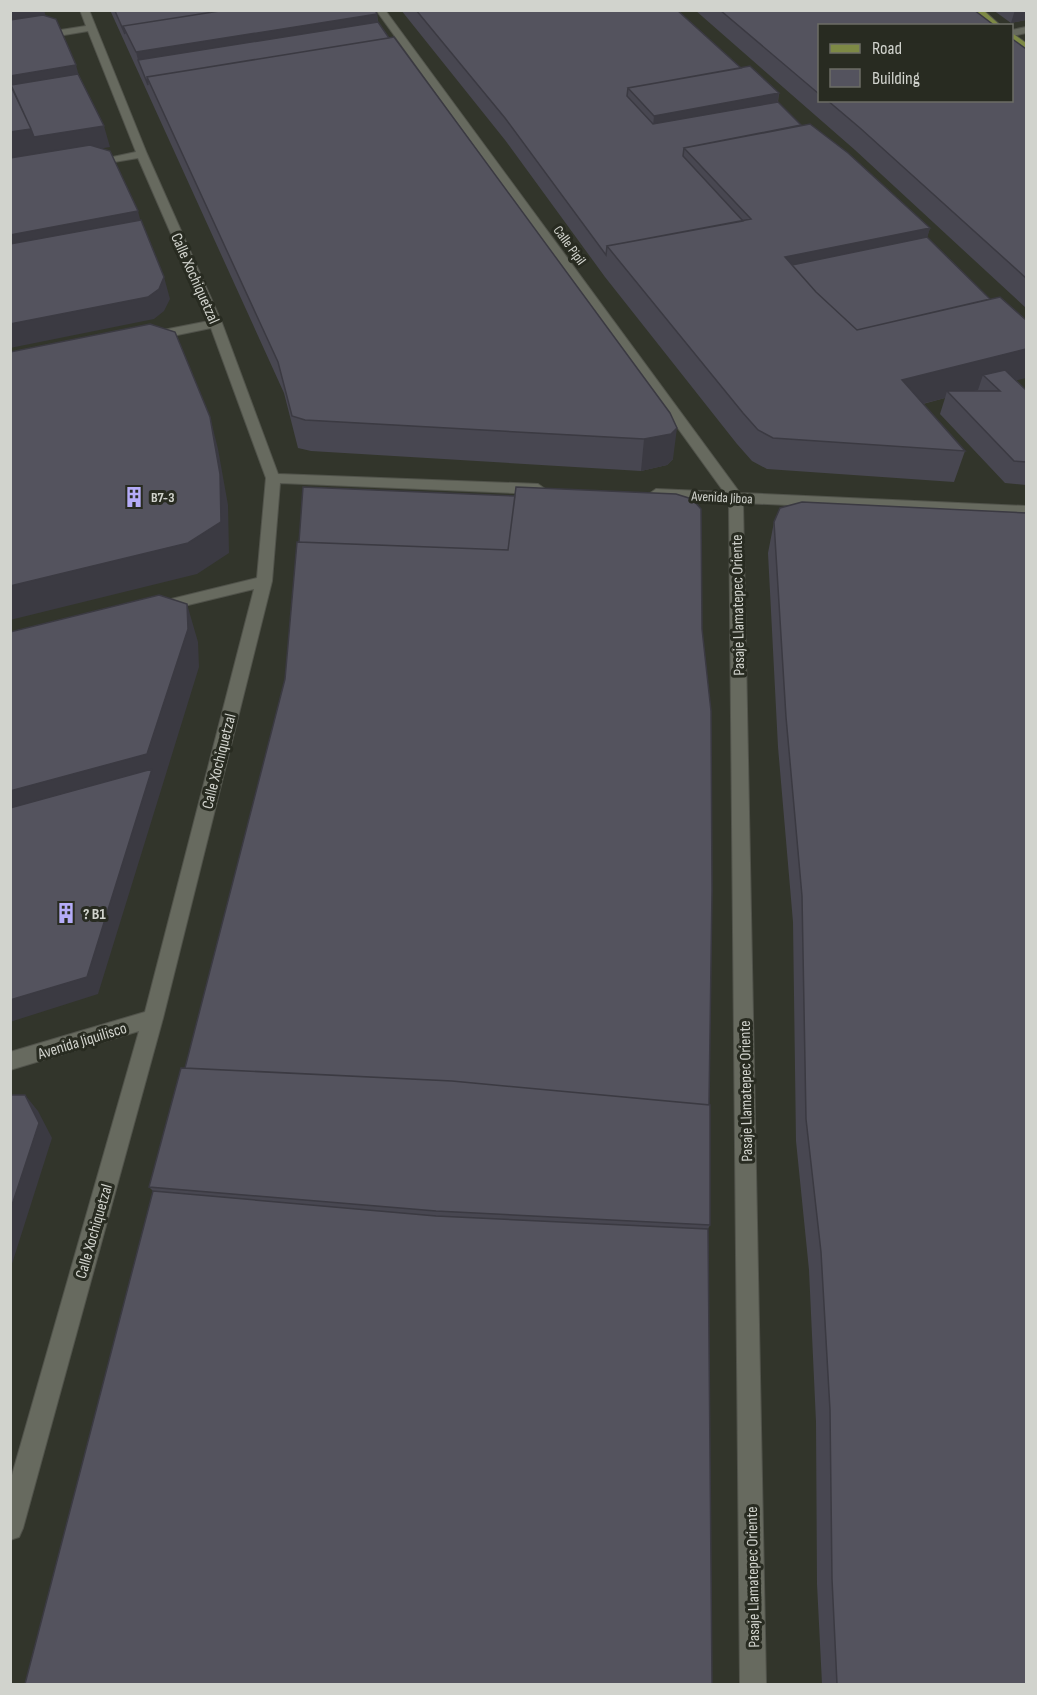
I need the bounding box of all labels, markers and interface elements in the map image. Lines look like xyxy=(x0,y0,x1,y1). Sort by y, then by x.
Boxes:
legend xyxy=(818,24,1013,102)
text: Road xyxy=(872,38,902,59)
text: Building xyxy=(872,68,920,89)
street label: Calle Pipil xyxy=(550,222,590,268)
street label: Calle Xochiquetzal xyxy=(166,230,223,327)
building icon: B7-3 xyxy=(122,485,146,509)
street label: Avenida Jiboa xyxy=(690,487,753,508)
place label: B7-3 xyxy=(151,489,175,506)
street label: Pasaje Llamatepec Oriente xyxy=(728,534,749,676)
street label: Calle Xochiquetzal xyxy=(198,712,240,811)
building icon: ? B1 xyxy=(54,901,78,925)
place label: ? B1 xyxy=(83,905,106,924)
street label: Avenida Jiquilisco xyxy=(35,1019,129,1064)
street label: Pasaje Llamatepec Oriente xyxy=(736,1020,757,1162)
street label: Calle Xochiquetzal xyxy=(72,1182,117,1281)
street label: Pasaje Llamatepec Oriente xyxy=(743,1506,764,1648)

